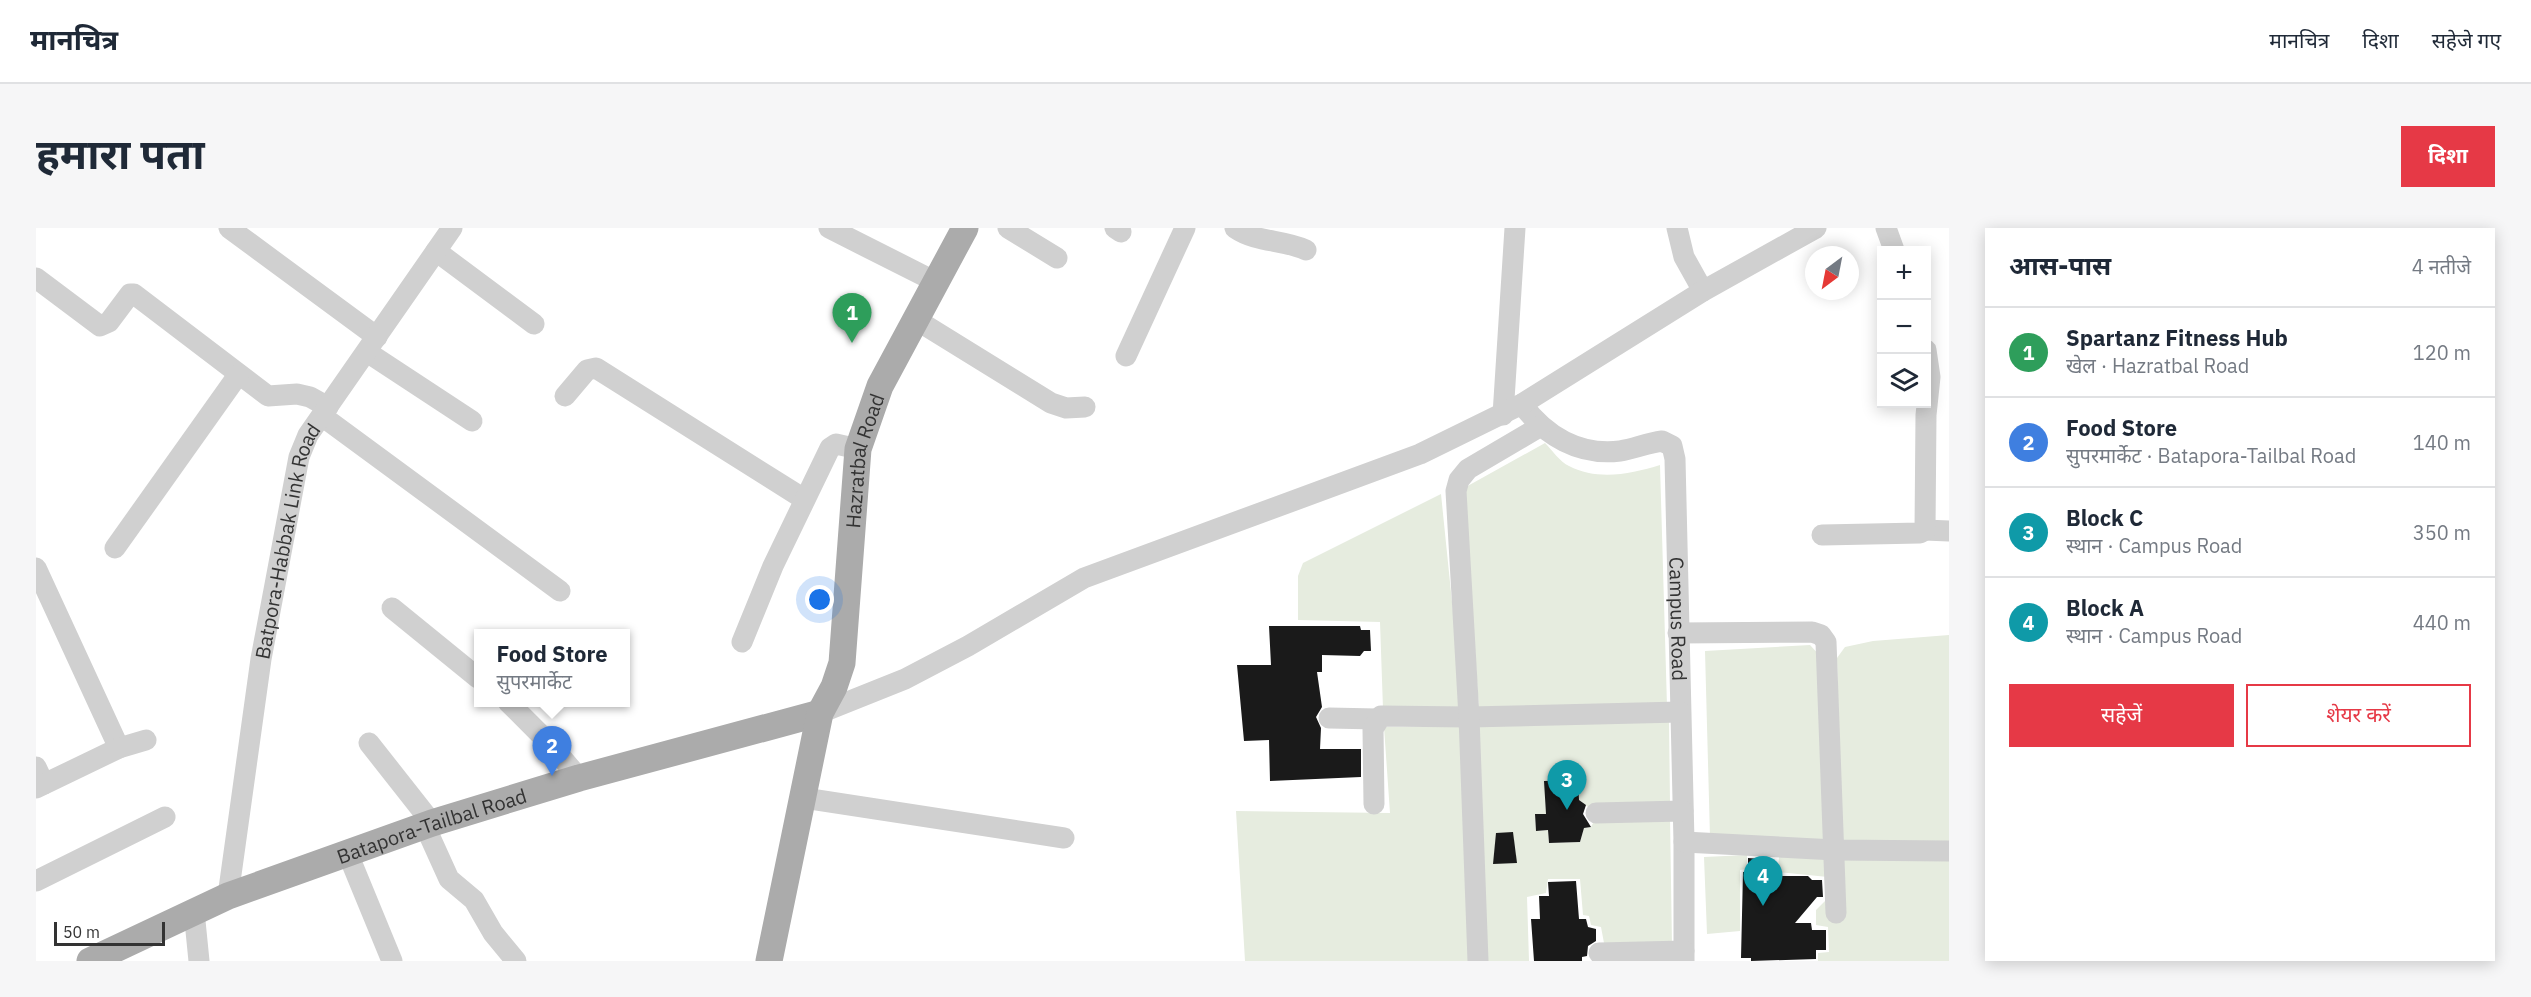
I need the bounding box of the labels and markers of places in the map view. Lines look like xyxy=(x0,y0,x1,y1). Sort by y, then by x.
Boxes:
pin: 1 xyxy=(832,294,872,343)
pin: 2 xyxy=(532,726,572,776)
pin: 3 xyxy=(1548,760,1586,810)
pin: 4 xyxy=(1744,856,1782,906)

